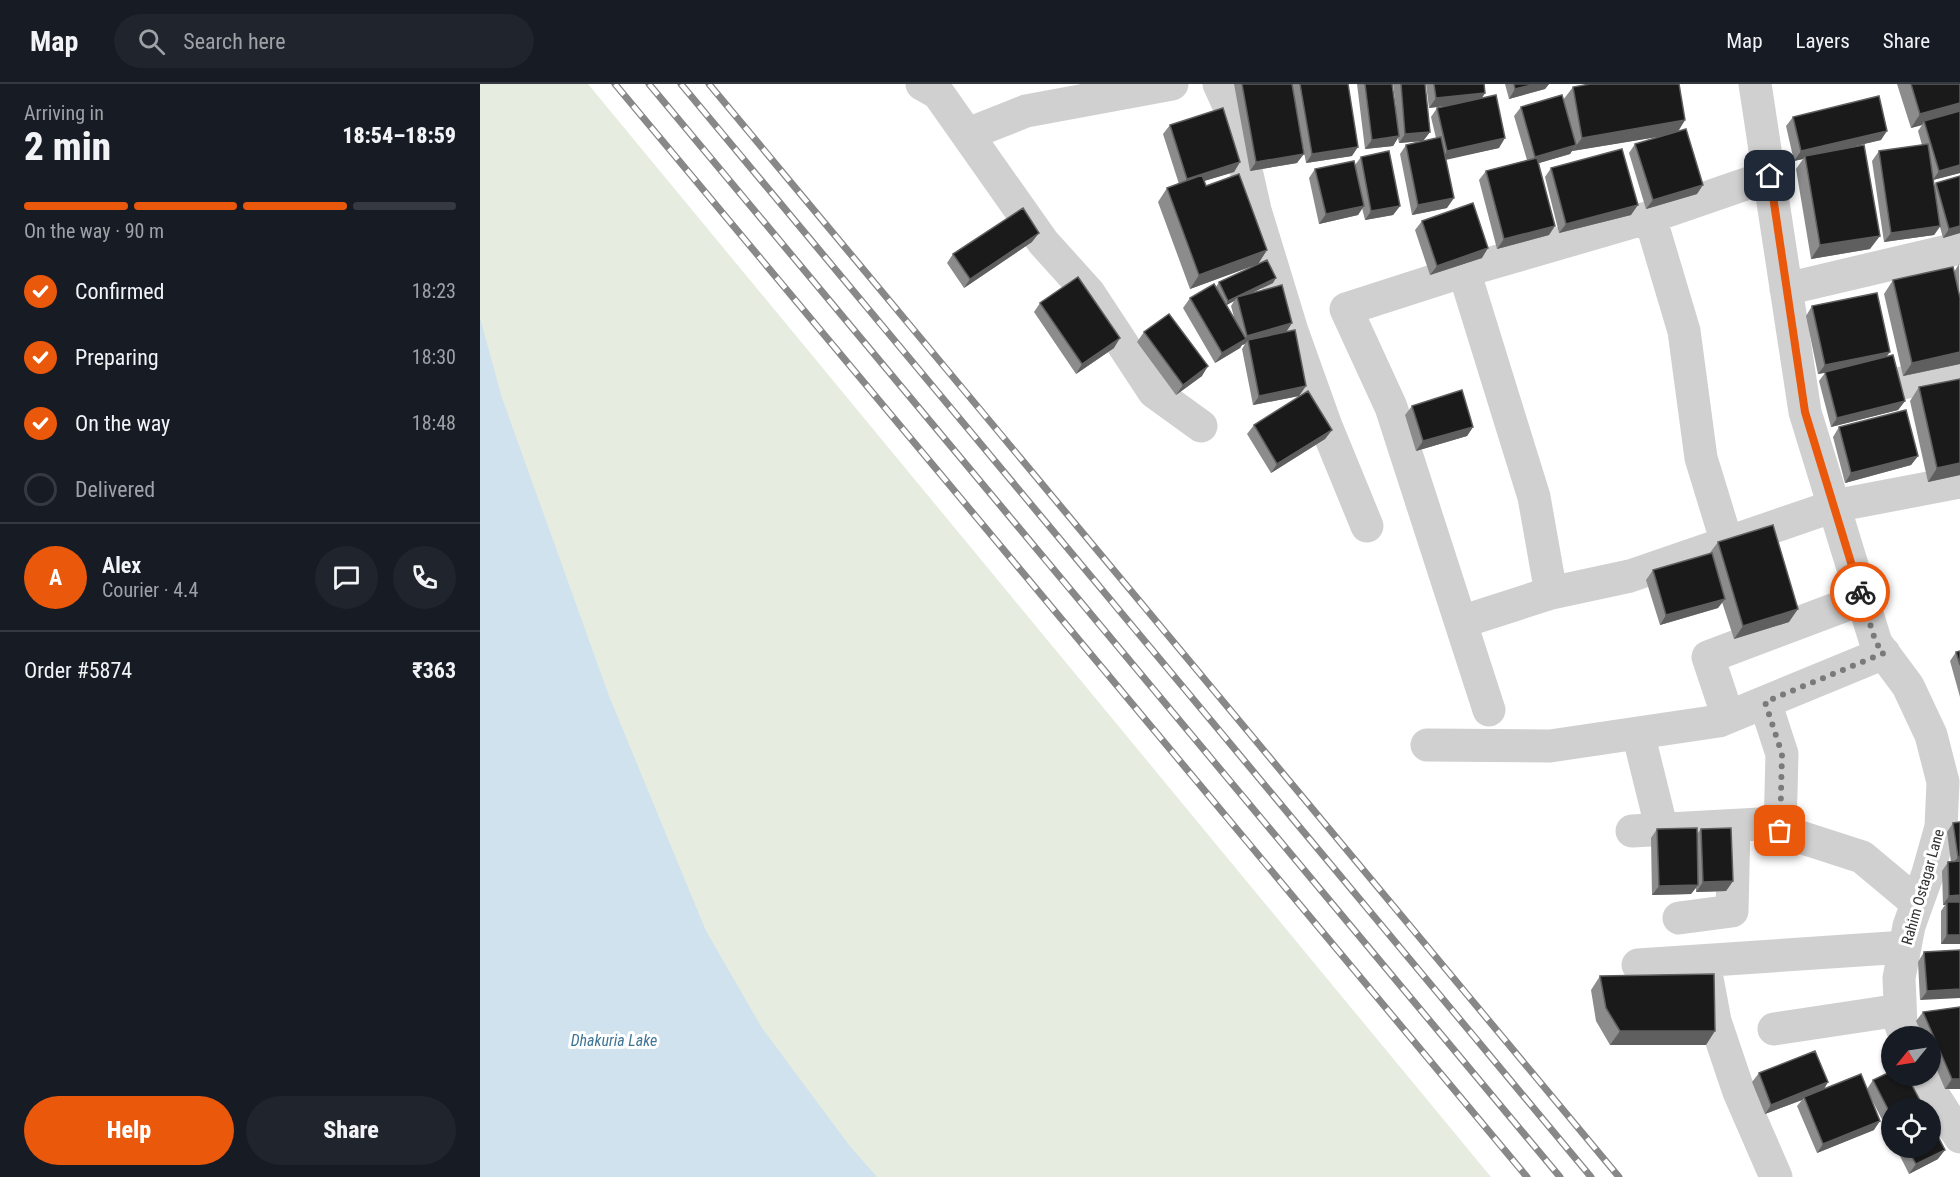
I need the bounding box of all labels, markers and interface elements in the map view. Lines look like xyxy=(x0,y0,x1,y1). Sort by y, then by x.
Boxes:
search box xyxy=(114,14,534,68)
text: Map xyxy=(30,25,78,58)
icon: search xyxy=(135,25,168,58)
text: Search here xyxy=(183,29,286,54)
text: Map xyxy=(1726,29,1763,53)
text: Layers xyxy=(1796,29,1850,53)
text: Share xyxy=(1883,29,1930,53)
text: Arriving in xyxy=(24,101,104,125)
text: 18:54–18:59 xyxy=(342,123,456,148)
text: 2 min xyxy=(24,124,111,170)
pin xyxy=(1744,150,1795,201)
icon: home xyxy=(1753,159,1786,192)
text: On the way · 90 m xyxy=(24,219,164,243)
icon: check xyxy=(24,275,57,308)
text: Confirmed xyxy=(75,279,164,304)
text: 18:23 xyxy=(412,279,456,303)
icon: check xyxy=(24,341,57,374)
text: Preparing xyxy=(75,345,159,370)
text: 18:30 xyxy=(412,345,456,369)
icon: check xyxy=(24,407,57,440)
text: On the way xyxy=(75,411,170,436)
text: 18:48 xyxy=(412,411,456,435)
text: Delivered xyxy=(75,477,155,502)
button: chat xyxy=(315,546,378,609)
button: phone xyxy=(393,546,456,609)
text: Alex xyxy=(102,553,141,578)
courier xyxy=(1830,562,1890,622)
text: A xyxy=(49,565,62,590)
icon: bike xyxy=(1844,576,1877,609)
text: Courier · 4.4 xyxy=(102,578,198,602)
text: Order #5874 xyxy=(24,658,132,683)
text: ₹363 xyxy=(412,658,456,683)
pin xyxy=(1754,805,1805,856)
icon: bag xyxy=(1763,814,1796,847)
street label: Rahim Ostagar Lane xyxy=(1898,827,1948,947)
north arrow xyxy=(1881,1026,1941,1086)
map controls xyxy=(1881,1026,1941,1158)
water label: Dhakuria Lake xyxy=(571,1031,657,1050)
button: Help xyxy=(24,1096,234,1165)
button: Share xyxy=(246,1096,456,1165)
button: locate xyxy=(1881,1098,1941,1158)

